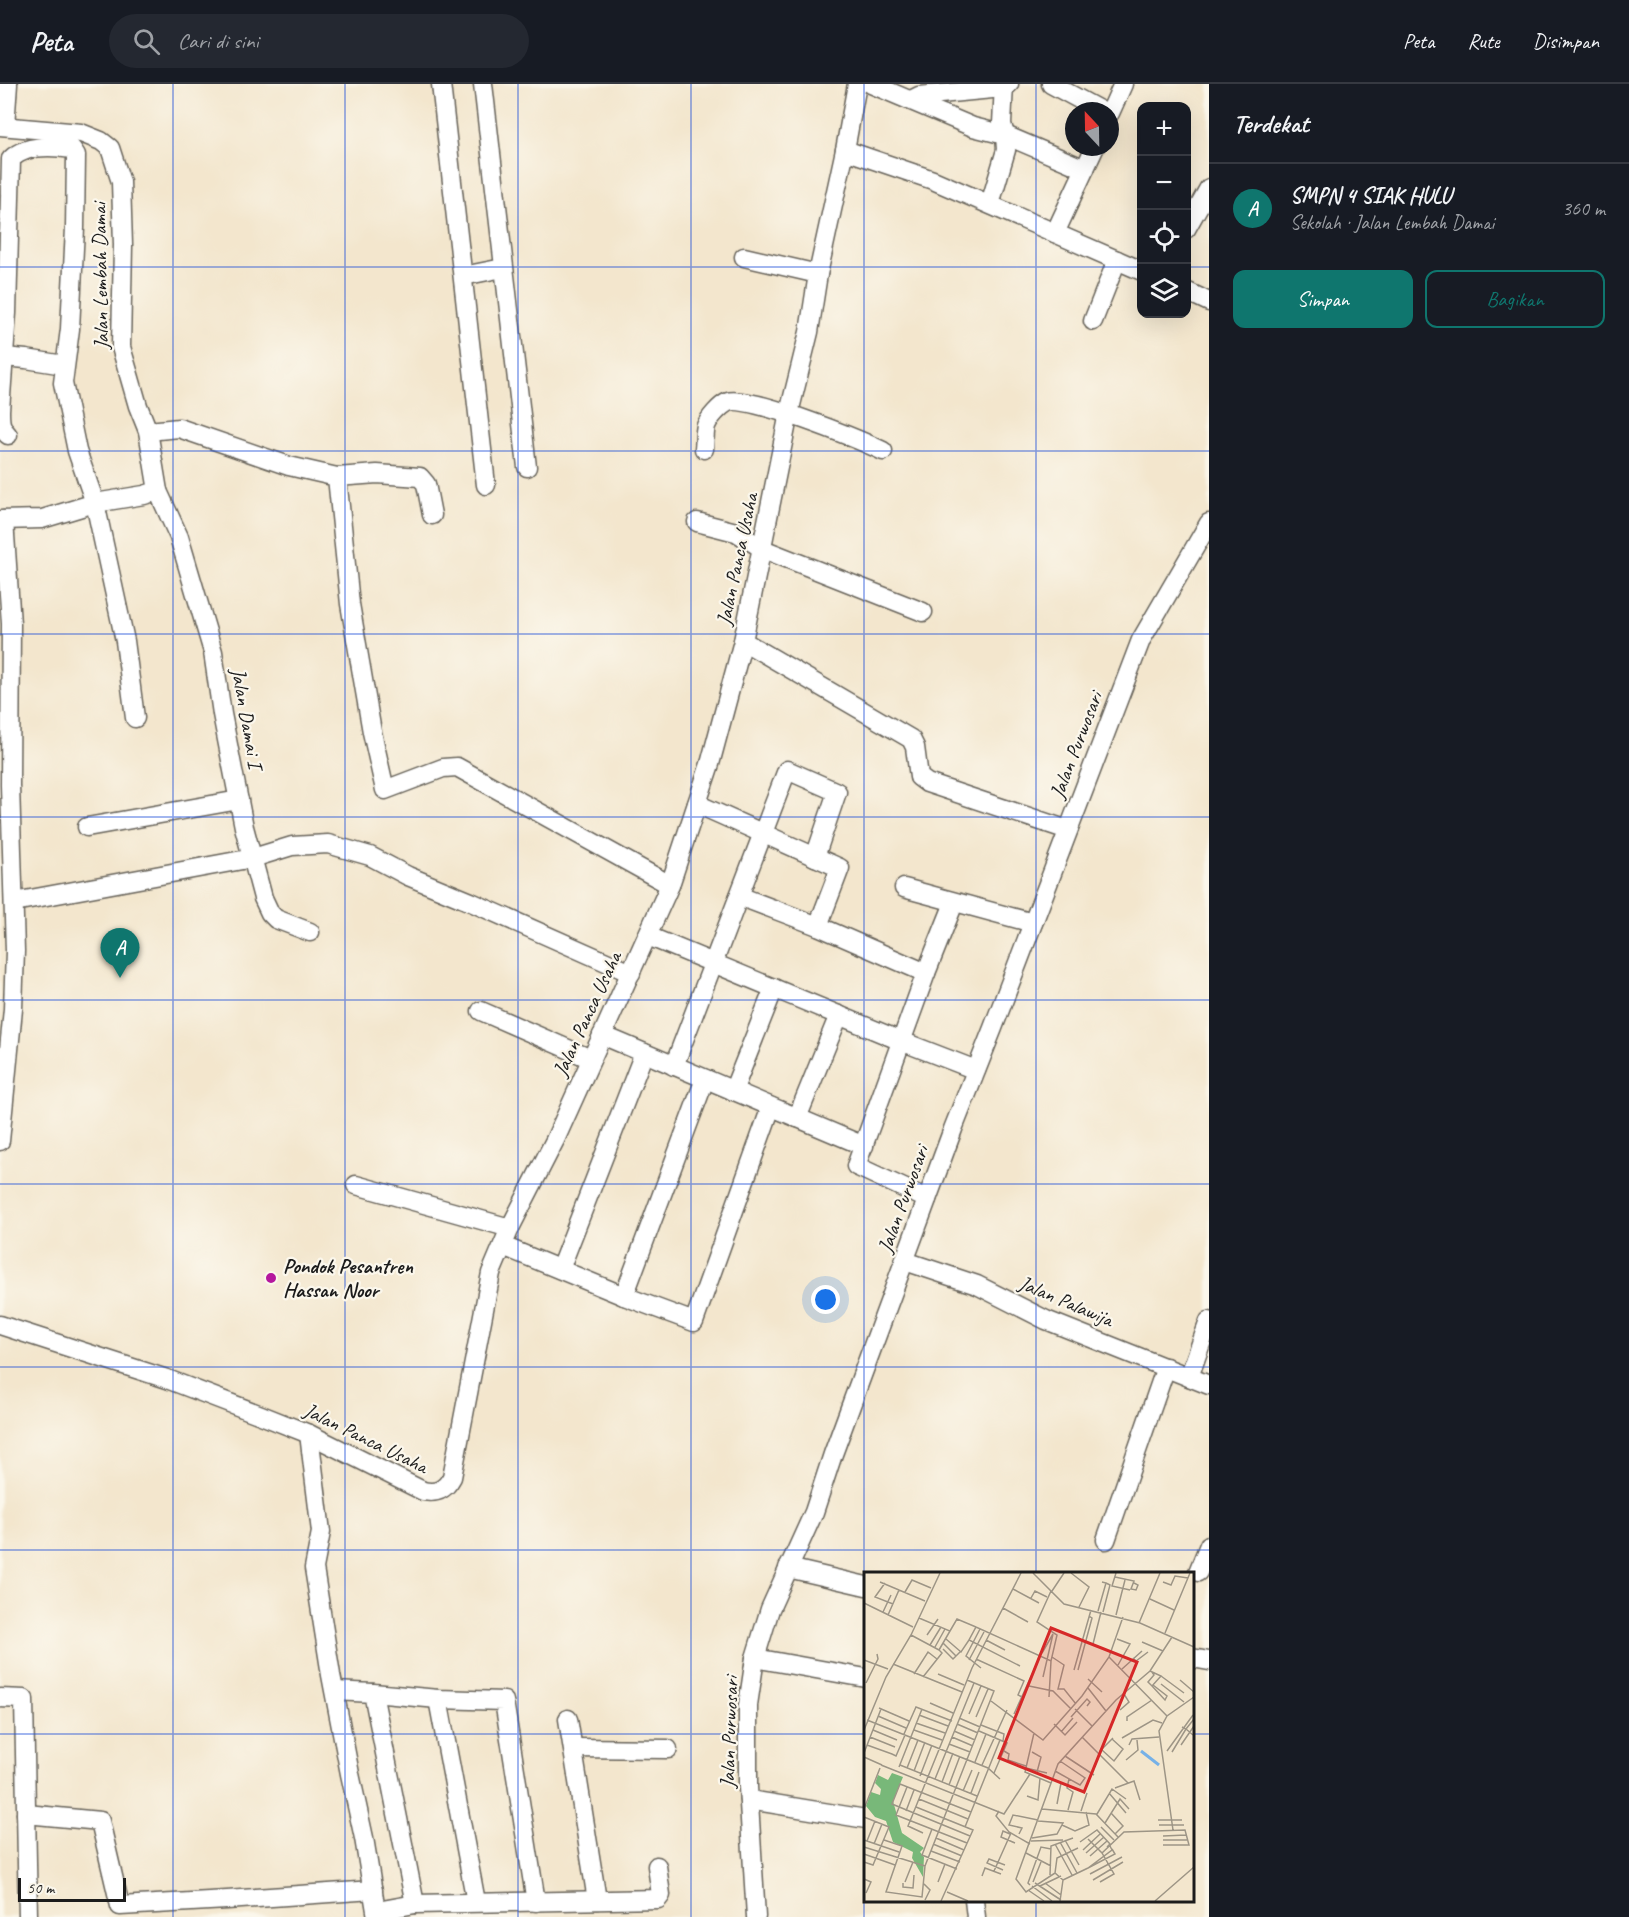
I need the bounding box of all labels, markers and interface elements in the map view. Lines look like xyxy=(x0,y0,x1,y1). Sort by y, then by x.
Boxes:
search box xyxy=(109,14,529,68)
text: Peta xyxy=(30,24,73,59)
icon: search xyxy=(130,25,163,58)
text: Cari di sini xyxy=(178,27,259,55)
text: Peta xyxy=(1403,28,1434,54)
text: Rute xyxy=(1467,28,1500,54)
text: Disimpan xyxy=(1533,28,1599,54)
north arrow xyxy=(1065,102,1119,156)
map controls xyxy=(1137,102,1191,318)
button: + xyxy=(1137,102,1191,156)
text: Terdekat xyxy=(1233,107,1309,140)
button: − xyxy=(1137,156,1191,210)
text: SMPN 4 SIAK HULU xyxy=(1290,182,1451,210)
text: A xyxy=(1247,196,1258,221)
text: 360 m xyxy=(1562,196,1605,221)
street label: Jalan Lembah Damai xyxy=(86,199,114,351)
button: locate xyxy=(1137,210,1191,264)
text: Sekolah · Jalan Lembah Damai xyxy=(1290,210,1494,235)
button: layers xyxy=(1137,264,1191,318)
button: Simpan xyxy=(1233,270,1413,328)
button: Bagikan xyxy=(1425,270,1605,328)
street label: Jalan Panca Usaha xyxy=(710,488,764,628)
street label: Jalan Damai I xyxy=(225,665,269,775)
street label: Jalan Purwosari xyxy=(1043,685,1109,803)
pin: A xyxy=(100,928,140,978)
street label: Jalan Panca Usaha xyxy=(546,945,628,1081)
street label: Jalan Purwosari xyxy=(871,1139,935,1257)
place label: Pondok Pesantren Hassan Noor xyxy=(283,1253,413,1303)
street label: Jalan Palawija xyxy=(1014,1269,1119,1333)
marker: Pondok Pesantren Hassan Noor xyxy=(264,1271,278,1285)
your location xyxy=(811,1285,840,1314)
street label: Jalan Panca Usaha xyxy=(299,1396,434,1480)
inset map xyxy=(864,1572,1194,1902)
street label: Jalan Purwosari xyxy=(714,1673,744,1789)
scale bar xyxy=(18,1875,126,1902)
text: 50 m xyxy=(27,1878,54,1898)

